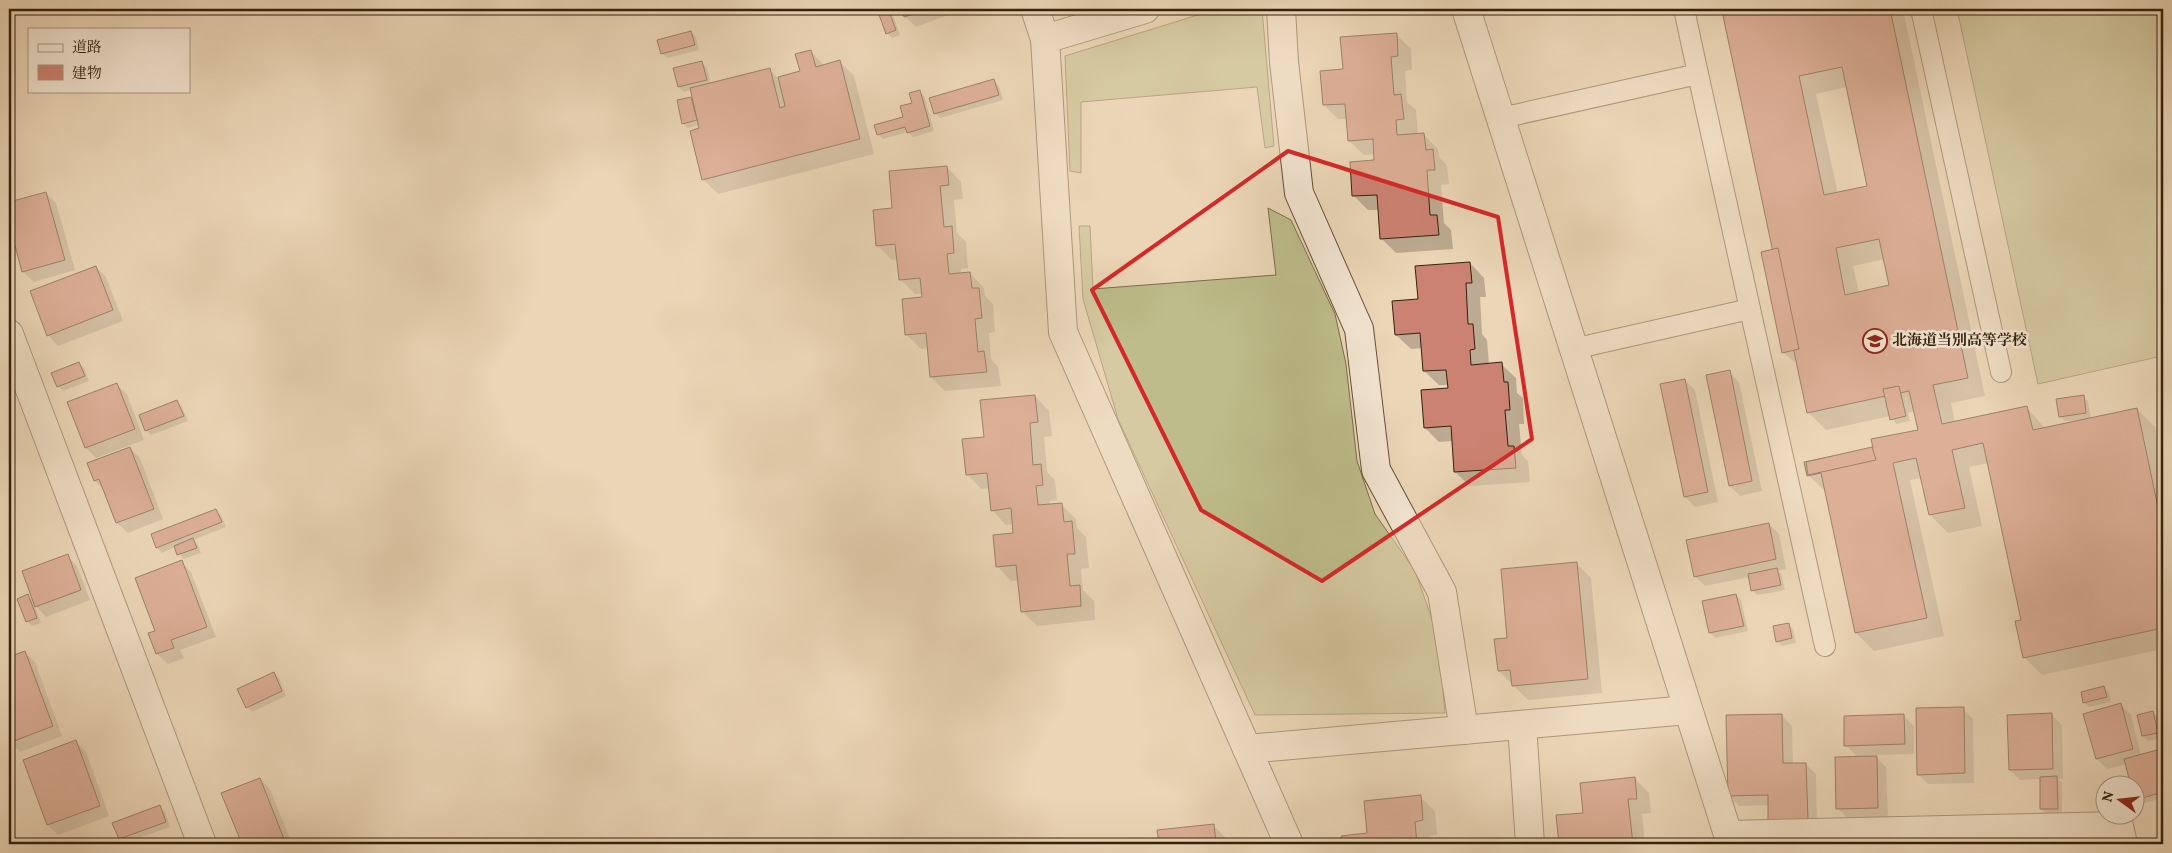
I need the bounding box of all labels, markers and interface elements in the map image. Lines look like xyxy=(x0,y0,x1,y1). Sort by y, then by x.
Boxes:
legend xyxy=(28,28,190,92)
text: 道路 xyxy=(72,38,102,59)
text: 建物 xyxy=(72,64,102,85)
school or university icon: 北海道当別高等学校 xyxy=(1862,328,1888,354)
place label: 北海道当別高等学校 xyxy=(1892,331,2027,352)
north arrow xyxy=(2094,776,2144,826)
text: N xyxy=(2098,790,2119,804)

